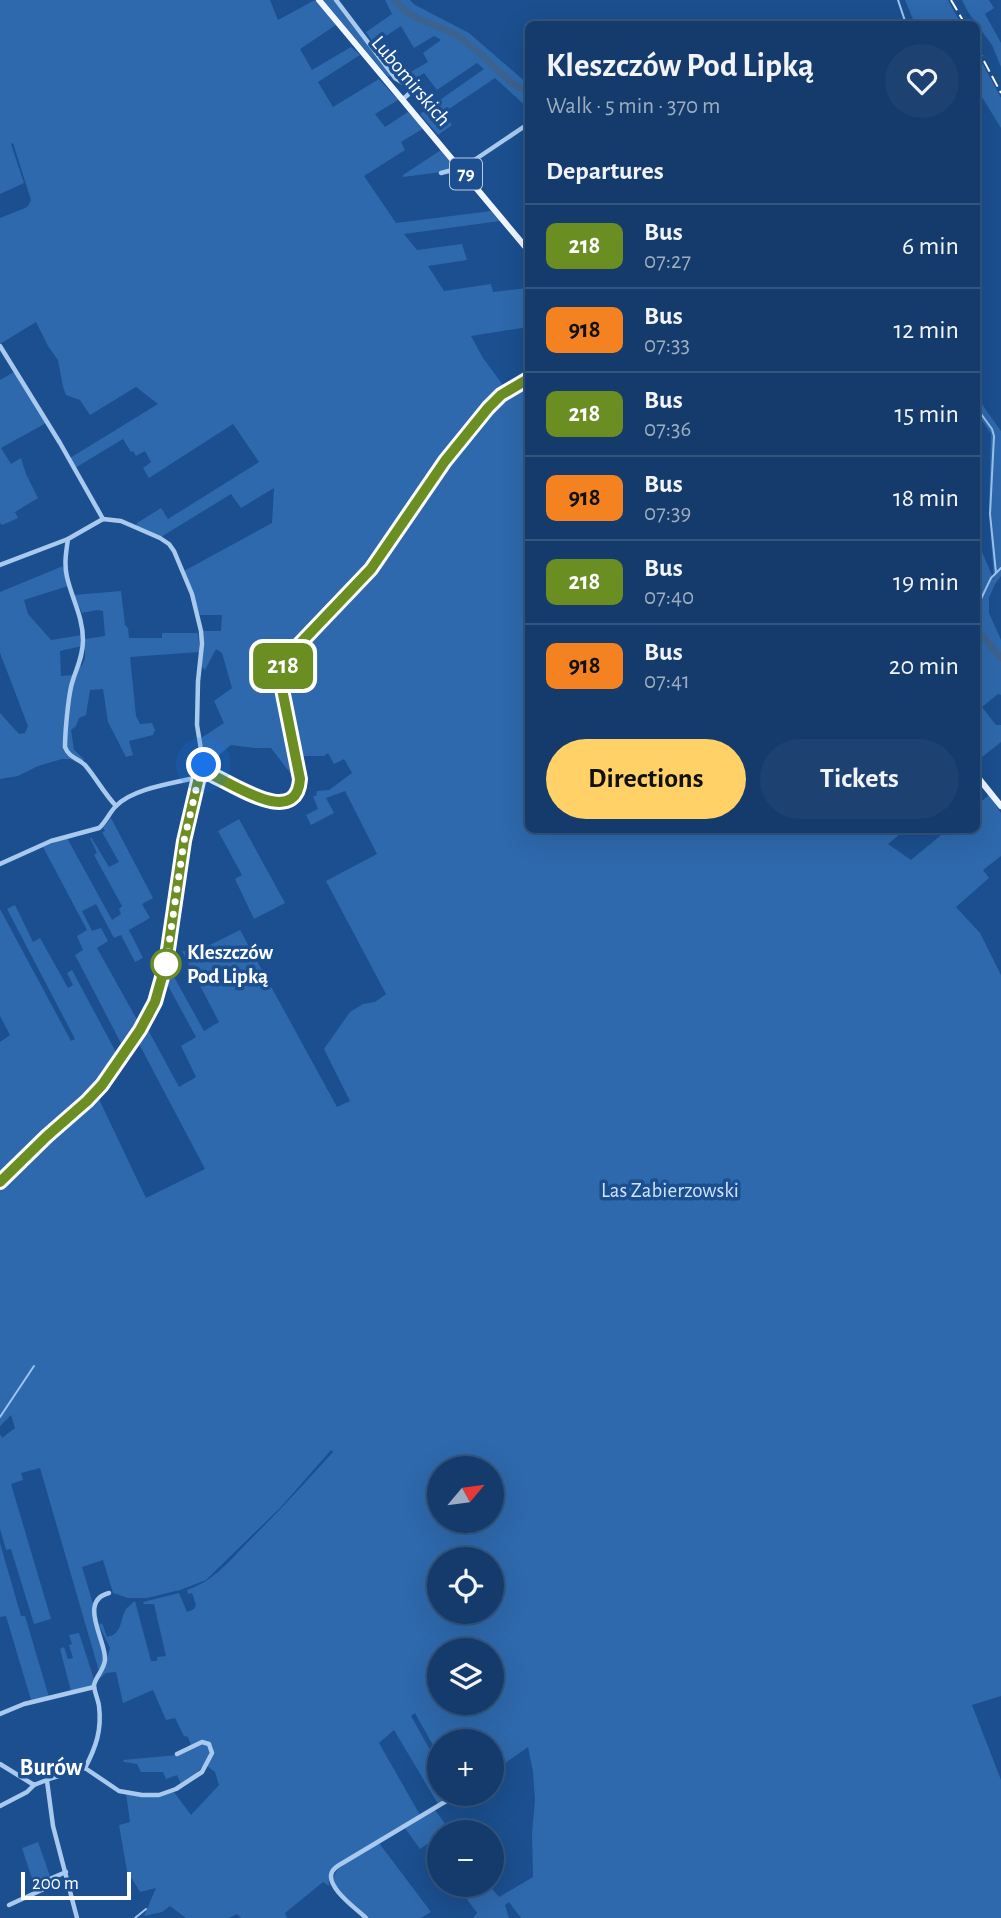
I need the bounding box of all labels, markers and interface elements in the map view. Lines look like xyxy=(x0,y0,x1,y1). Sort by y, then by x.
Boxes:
street label: Lubomirskich xyxy=(367,32,455,130)
button: heart xyxy=(885,44,959,118)
text: Kleszczów Pod Lipką xyxy=(546,50,814,83)
text: Walk · 5 min · 370 m xyxy=(546,95,720,118)
road number: 79 xyxy=(450,158,482,190)
text: Departures xyxy=(546,158,664,184)
text: Bus xyxy=(644,219,683,245)
text: 6 min xyxy=(902,233,959,259)
text: 218 xyxy=(569,234,600,258)
text: 07:27 xyxy=(644,250,691,273)
text: Bus xyxy=(644,303,683,329)
text: 12 min xyxy=(893,317,959,343)
text: 918 xyxy=(568,318,601,342)
text: 07:33 xyxy=(644,334,690,357)
text: Bus xyxy=(644,387,683,413)
text: 15 min xyxy=(894,401,959,427)
text: 218 xyxy=(569,402,600,426)
text: 07:36 xyxy=(644,418,691,441)
text: Bus xyxy=(644,471,683,497)
text: 18 min xyxy=(893,485,959,511)
text: 918 xyxy=(568,486,601,510)
text: 07:39 xyxy=(644,502,691,525)
text: Bus xyxy=(644,555,683,581)
text: 19 min xyxy=(893,569,959,595)
text: 218 xyxy=(569,570,600,594)
text: 07:40 xyxy=(644,586,694,609)
text: Bus xyxy=(644,639,683,665)
line badge: 218 xyxy=(243,643,323,689)
text: 20 min xyxy=(889,653,959,679)
text: 218 xyxy=(267,654,299,678)
text: 918 xyxy=(568,654,601,678)
text: 07:41 xyxy=(644,670,690,693)
button: Directions xyxy=(546,739,746,819)
button: Tickets xyxy=(760,739,959,819)
your location xyxy=(186,747,221,782)
place label: Kleszczów Pod Lipką xyxy=(187,942,273,987)
marker: Kleszczów Pod Lipką xyxy=(151,949,181,979)
park label: Las Zabierzowski xyxy=(601,1180,739,1201)
north arrow xyxy=(427,1456,504,1533)
map controls xyxy=(427,1456,504,1897)
button: locate xyxy=(427,1547,504,1624)
button: layers xyxy=(427,1638,504,1715)
button: + xyxy=(427,1729,504,1806)
district label: Burów xyxy=(20,1756,83,1780)
button: − xyxy=(427,1820,504,1897)
scale bar xyxy=(21,1869,131,1901)
text: 200 m xyxy=(32,1874,79,1893)

